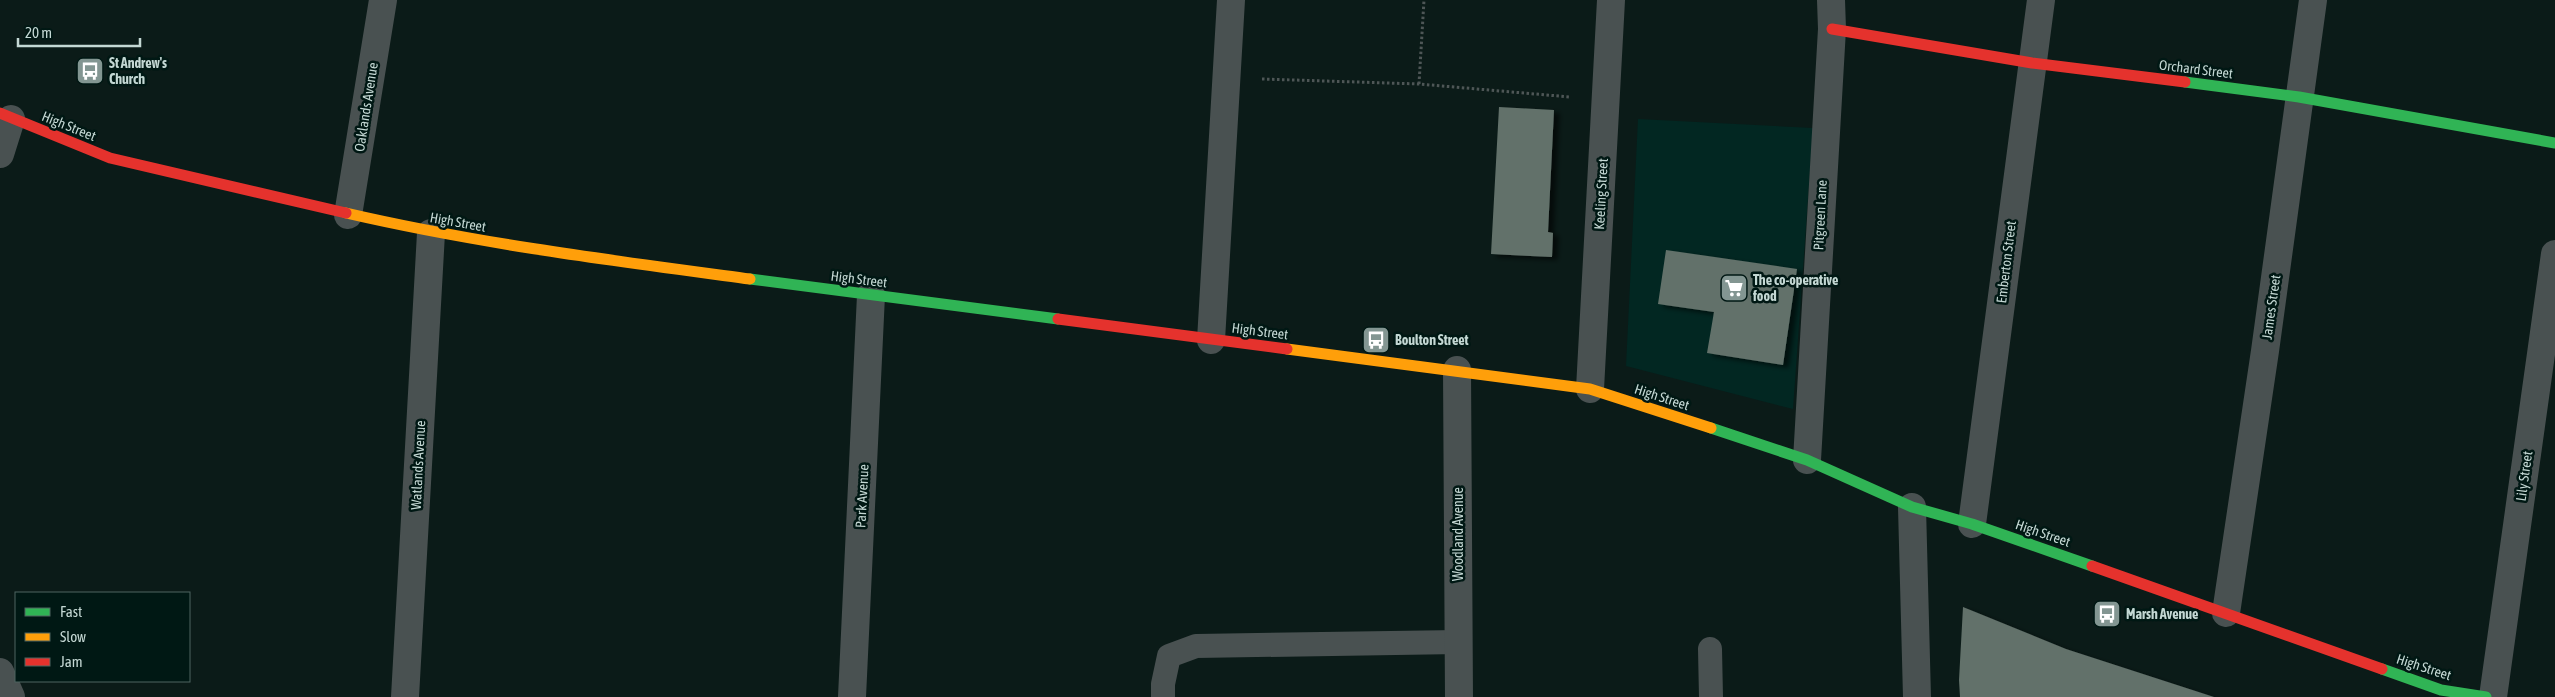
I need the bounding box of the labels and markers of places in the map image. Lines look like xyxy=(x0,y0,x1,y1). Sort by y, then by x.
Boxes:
place label: St Andrew's Church xyxy=(109,55,167,87)
bus stop icon: St Andrew's Church xyxy=(75,56,105,86)
place label: The co-operative food xyxy=(1752,272,1838,304)
supermarket icon: The co-operative food xyxy=(1719,273,1749,303)
bus stop icon: Boulton Street xyxy=(1361,325,1391,355)
place label: Boulton Street xyxy=(1395,332,1469,348)
bus stop icon: Marsh Avenue xyxy=(2092,599,2122,629)
place label: Marsh Avenue xyxy=(2126,606,2198,622)

